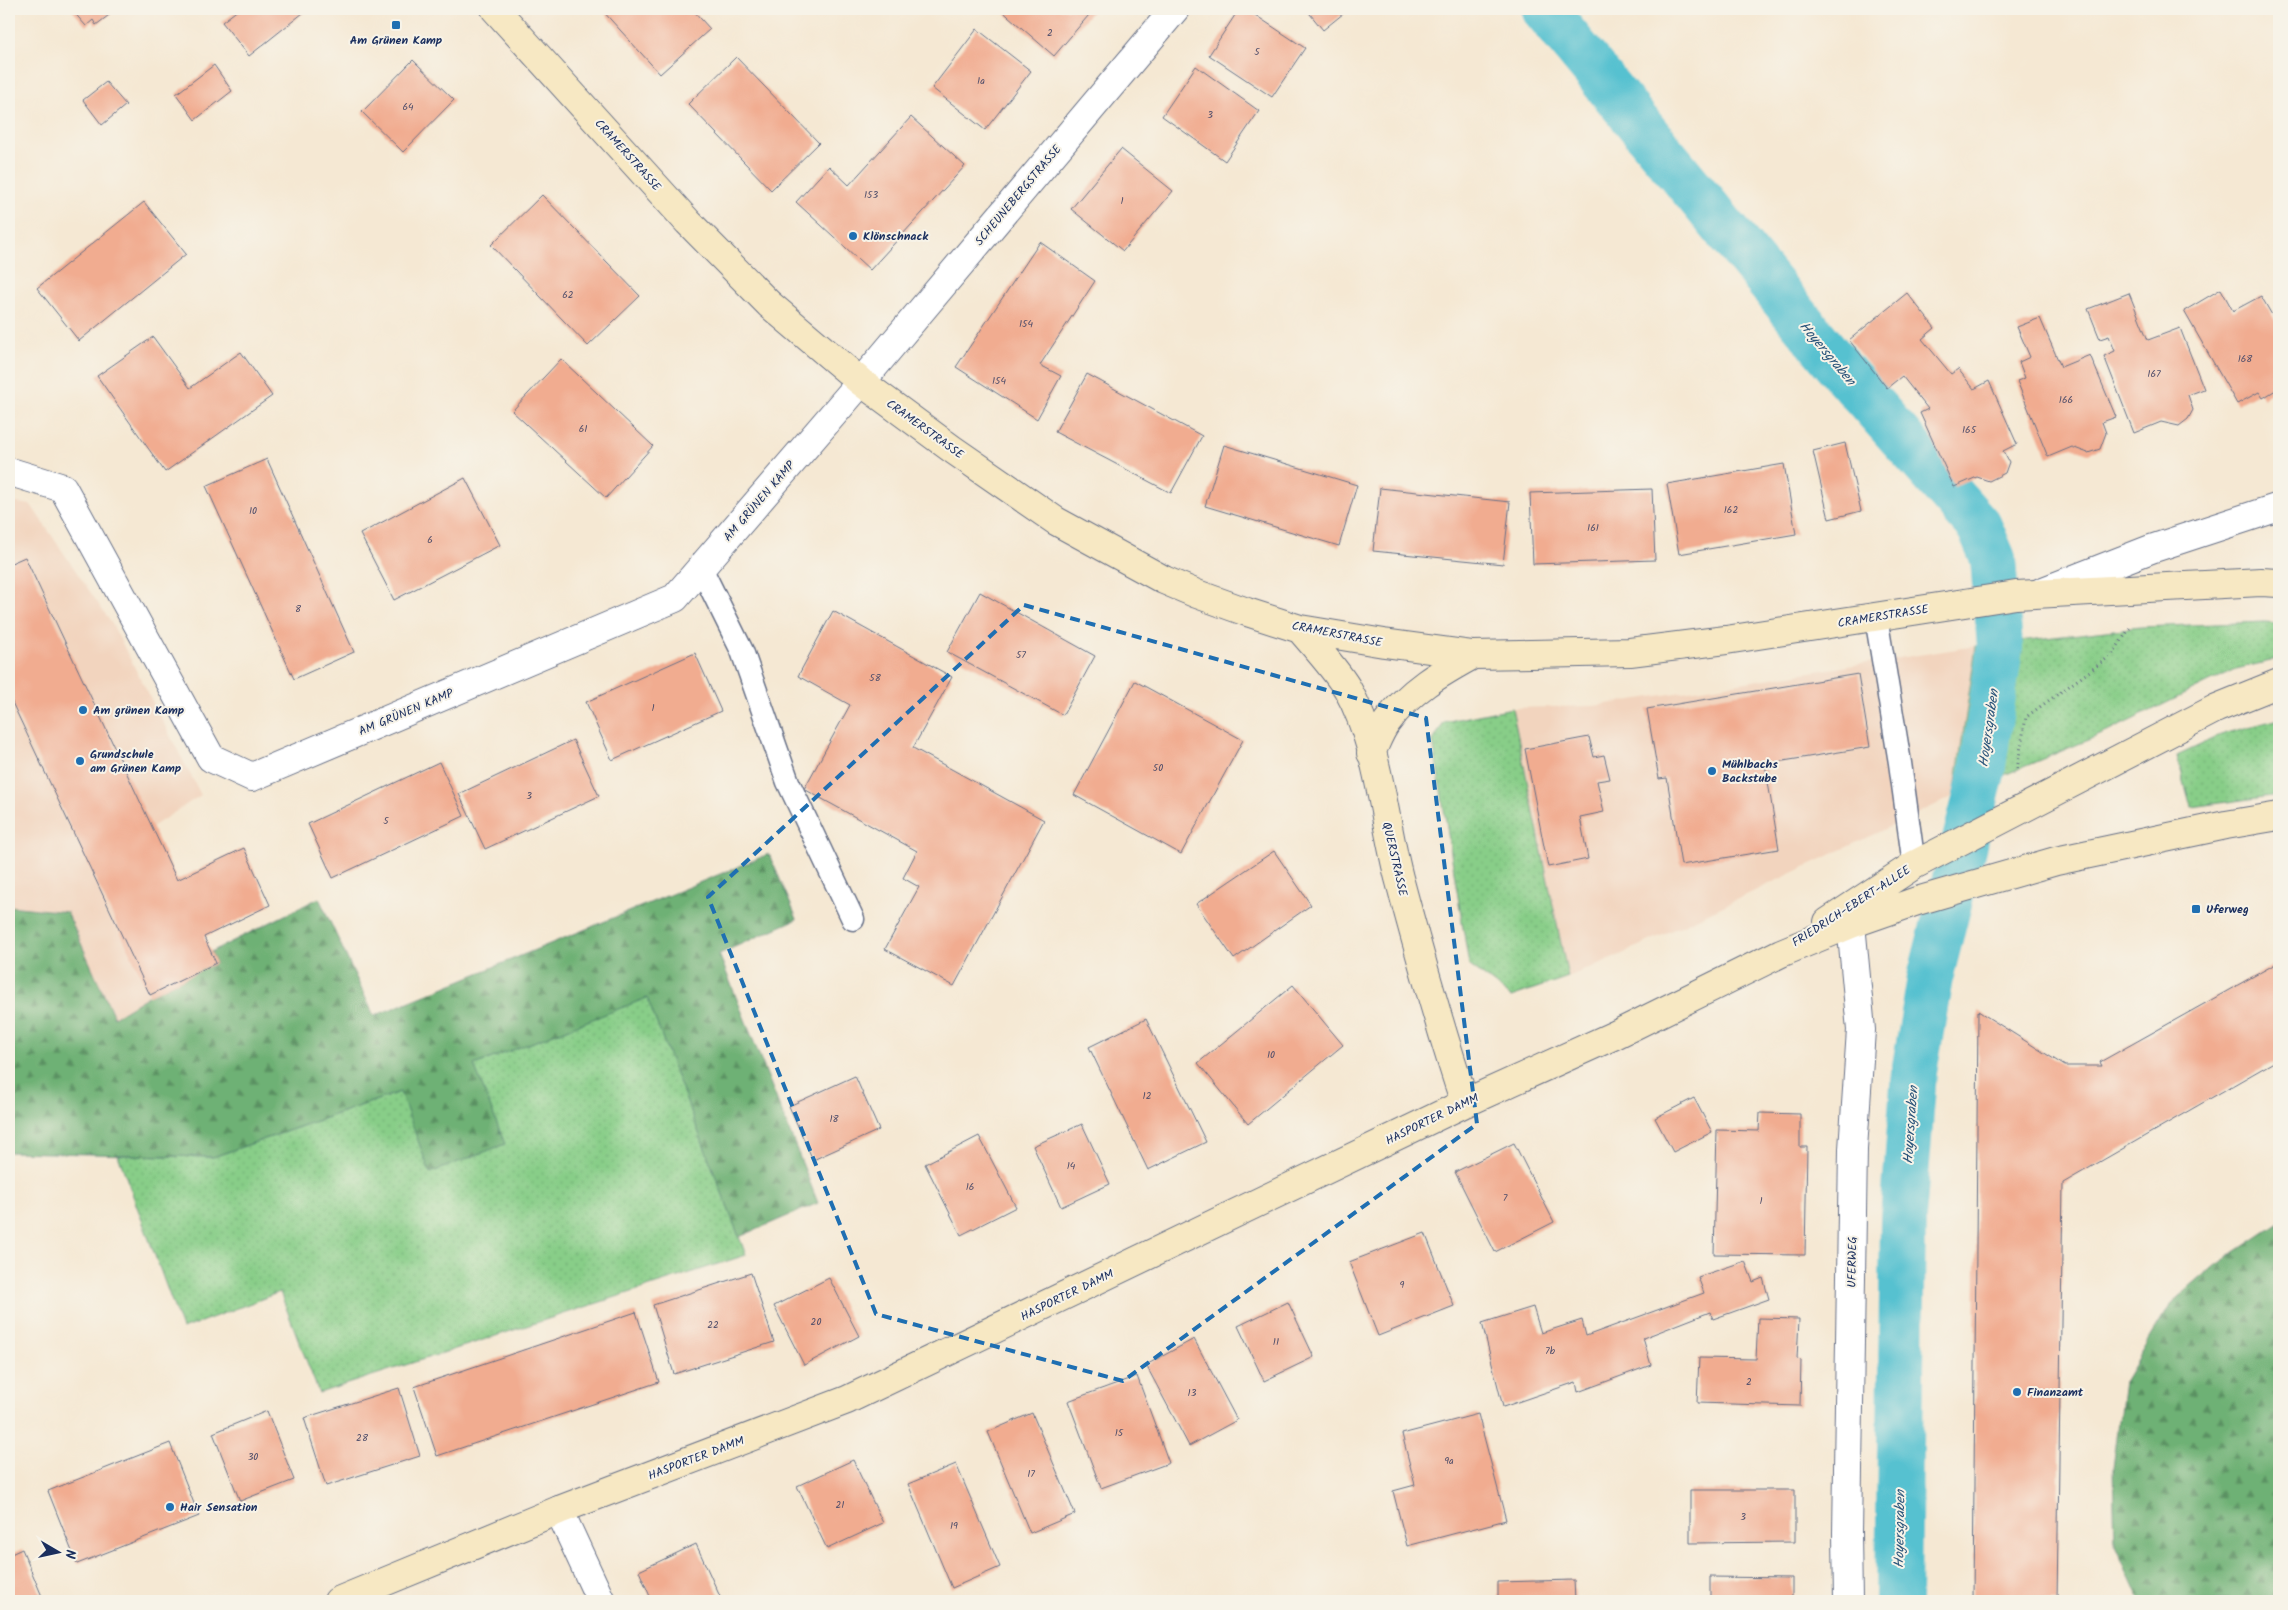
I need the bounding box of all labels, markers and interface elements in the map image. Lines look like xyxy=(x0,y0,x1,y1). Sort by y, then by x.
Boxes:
marker: Am Grünen Kamp xyxy=(390,19,402,31)
house number: 2 xyxy=(1047,25,1053,41)
place label: Am Grünen Kamp xyxy=(350,31,443,50)
house number: 5 xyxy=(1254,44,1260,60)
house number: 1a xyxy=(977,73,985,89)
house number: 64 xyxy=(402,99,414,115)
house number: 3 xyxy=(1207,107,1213,123)
street label: CRAMERSTRASSE xyxy=(590,115,666,197)
street label: SCHEUNEBERGSTRASSE xyxy=(970,140,1067,250)
house number: 153 xyxy=(864,187,878,203)
house number: 1 xyxy=(1120,193,1124,209)
place label: Klönschnack xyxy=(863,227,929,246)
marker: Klönschnack xyxy=(847,230,859,242)
house number: 62 xyxy=(562,287,574,303)
house number: 154 xyxy=(1019,316,1033,332)
water label: Hoyersgraben xyxy=(1794,317,1862,392)
house number: 168 xyxy=(2238,351,2253,367)
house number: 167 xyxy=(2147,366,2161,382)
house number: 154 xyxy=(992,373,1006,389)
house number: 166 xyxy=(2059,392,2073,408)
street label: CRAMERSTRASSE xyxy=(882,395,968,465)
house number: 61 xyxy=(579,421,587,437)
house number: 165 xyxy=(1962,422,1977,438)
street label: AM GRÜNEN KAMP xyxy=(719,456,800,546)
house number: 162 xyxy=(1724,502,1738,518)
house number: 10 xyxy=(249,503,257,519)
house number: 161 xyxy=(1587,520,1599,536)
house number: 6 xyxy=(427,532,433,548)
street label: CRAMERSTRASSE xyxy=(1836,600,1931,633)
house number: 8 xyxy=(295,601,302,617)
street label: CRAMERSTRASSE xyxy=(1290,616,1385,653)
house number: 57 xyxy=(1016,647,1026,663)
house number: 58 xyxy=(869,670,882,686)
street label: AM GRÜNEN KAMP xyxy=(356,684,457,741)
water label: Hoyersgraben xyxy=(1973,686,2006,768)
house number: 1 xyxy=(651,700,655,716)
place label: Am grünen Kamp xyxy=(93,701,185,720)
marker: Am grünen Kamp xyxy=(77,704,89,716)
place label: Grundschule am Grünen Kamp xyxy=(90,745,182,778)
marker: Grundschule am Grünen Kamp xyxy=(74,755,86,767)
place label: Mühlbachs Backstube xyxy=(1722,755,1778,788)
house number: 50 xyxy=(1153,760,1163,776)
marker: Mühlbachs Backstube xyxy=(1706,765,1718,777)
house number: 3 xyxy=(526,788,532,804)
house number: 5 xyxy=(383,813,389,829)
street label: QUERSTRASSE xyxy=(1377,820,1413,899)
street label: FRIEDRICH-EBERT-ALLEE xyxy=(1788,860,1915,952)
place label: Uferweg xyxy=(2206,900,2249,919)
marker: Uferweg xyxy=(2190,903,2202,915)
house number: 10 xyxy=(1267,1047,1275,1063)
water label: Hoyersgraben xyxy=(1897,1084,1925,1165)
house number: 12 xyxy=(1143,1088,1152,1104)
street label: HASPORTER DAMM xyxy=(1382,1088,1483,1150)
house number: 18 xyxy=(829,1111,840,1127)
house number: 14 xyxy=(1067,1158,1076,1174)
house number: 16 xyxy=(966,1179,974,1195)
house number: 7 xyxy=(1503,1190,1508,1206)
house number: 1 xyxy=(1759,1193,1763,1209)
street label: UFERWEG xyxy=(1843,1236,1862,1288)
street label: HASPORTER DAMM xyxy=(1017,1264,1118,1326)
house number: 9 xyxy=(1400,1277,1405,1293)
house number: 20 xyxy=(811,1314,821,1330)
house number: 22 xyxy=(707,1317,719,1333)
house number: 11 xyxy=(1273,1334,1279,1350)
house number: 7b xyxy=(1545,1343,1556,1359)
house number: 2 xyxy=(1746,1374,1752,1390)
place label: Finanzamt xyxy=(2027,1383,2084,1402)
house number: 13 xyxy=(1188,1385,1197,1401)
marker: Finanzamt xyxy=(2011,1386,2023,1398)
house number: 15 xyxy=(1115,1425,1124,1441)
house number: 28 xyxy=(356,1430,369,1446)
street label: HASPORTER DAMM xyxy=(645,1431,748,1486)
house number: 30 xyxy=(248,1449,258,1465)
house number: 9a xyxy=(1444,1453,1454,1469)
house number: 17 xyxy=(1027,1466,1035,1482)
water label: Hoyersgraben xyxy=(1888,1488,1912,1568)
house number: 21 xyxy=(836,1497,844,1513)
place label: Hair Sensation xyxy=(180,1498,258,1517)
marker: Hair Sensation xyxy=(164,1501,176,1513)
house number: 3 xyxy=(1740,1509,1746,1525)
house number: 19 xyxy=(950,1518,958,1534)
north arrow xyxy=(32,1528,82,1578)
text: N xyxy=(58,1548,81,1560)

